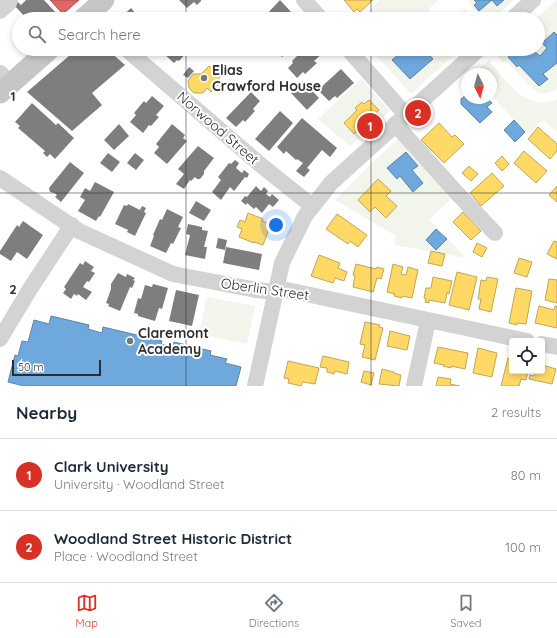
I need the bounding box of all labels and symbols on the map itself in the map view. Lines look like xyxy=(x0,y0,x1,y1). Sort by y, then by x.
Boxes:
place label: Elias Crawford House xyxy=(212,61,321,95)
north arrow xyxy=(461,68,497,104)
marker: Elias Crawford House xyxy=(199,73,209,83)
text: 1 xyxy=(10,88,16,104)
street label: Norwood Street xyxy=(173,88,263,169)
pin: 2 xyxy=(405,98,431,128)
pin: 1 xyxy=(357,111,383,141)
your location xyxy=(266,215,286,235)
street label: Oberlin Street xyxy=(220,274,311,304)
text: 2 xyxy=(9,281,17,297)
place label: Claremont Academy xyxy=(138,324,209,358)
marker: Claremont Academy xyxy=(125,336,135,346)
scale bar xyxy=(12,358,101,377)

